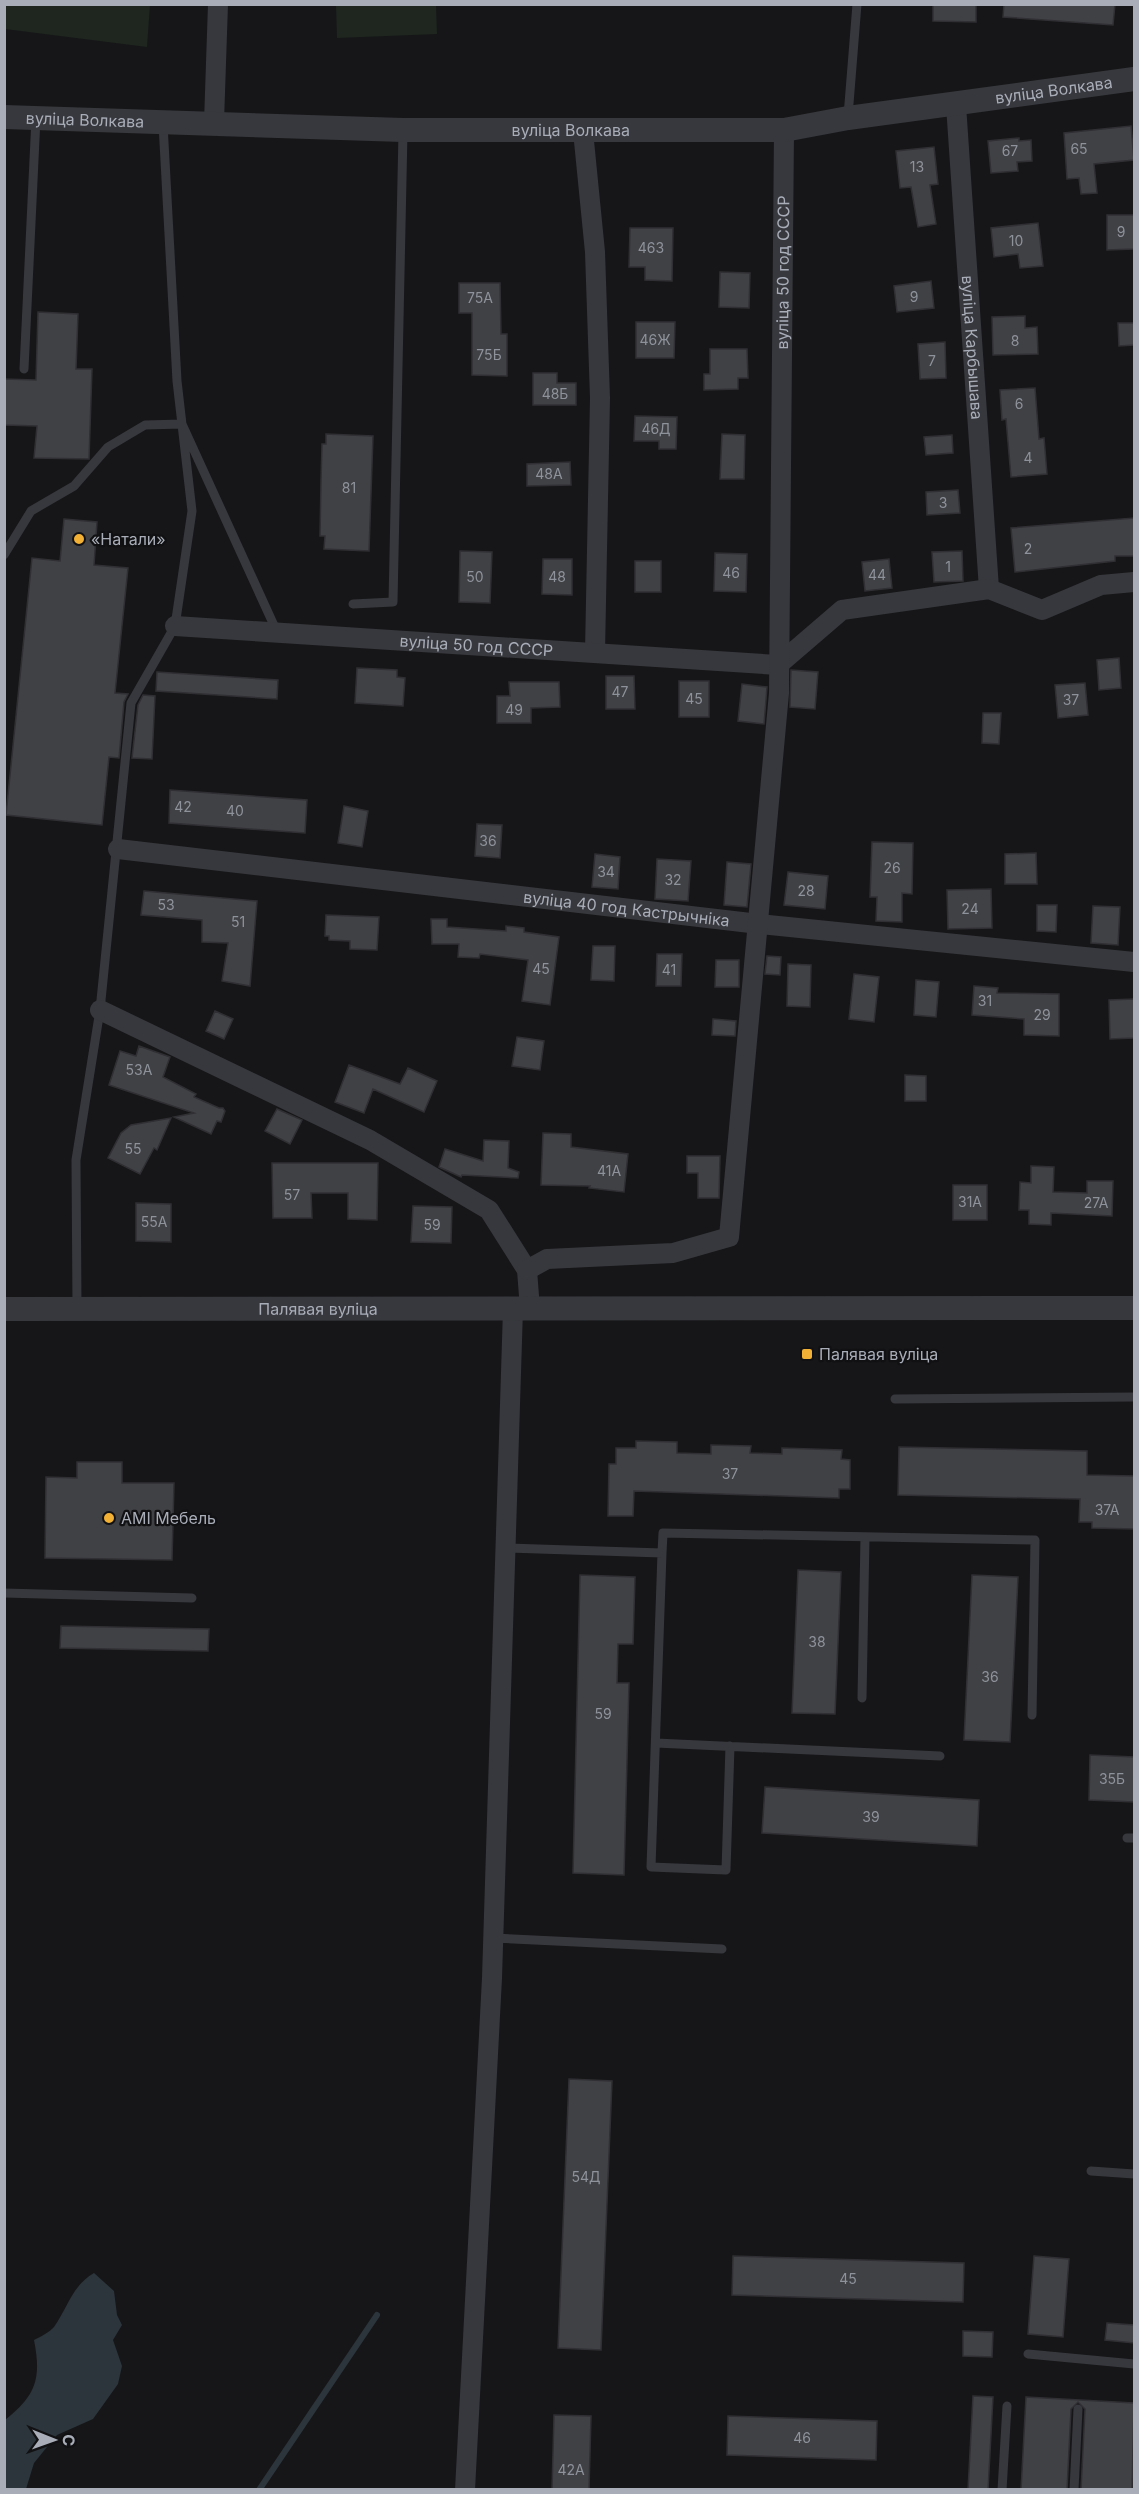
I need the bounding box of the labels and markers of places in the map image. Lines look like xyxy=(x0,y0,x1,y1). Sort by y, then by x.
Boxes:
place label: «Натали» xyxy=(91,529,166,549)
marker: «Натали» xyxy=(72,532,86,546)
place label: Палявая вуліца xyxy=(819,1344,938,1364)
marker: Палявая вуліца xyxy=(800,1347,814,1361)
place label: AMI Мебель xyxy=(121,1508,216,1528)
marker: AMI Мебель xyxy=(102,1511,116,1525)

